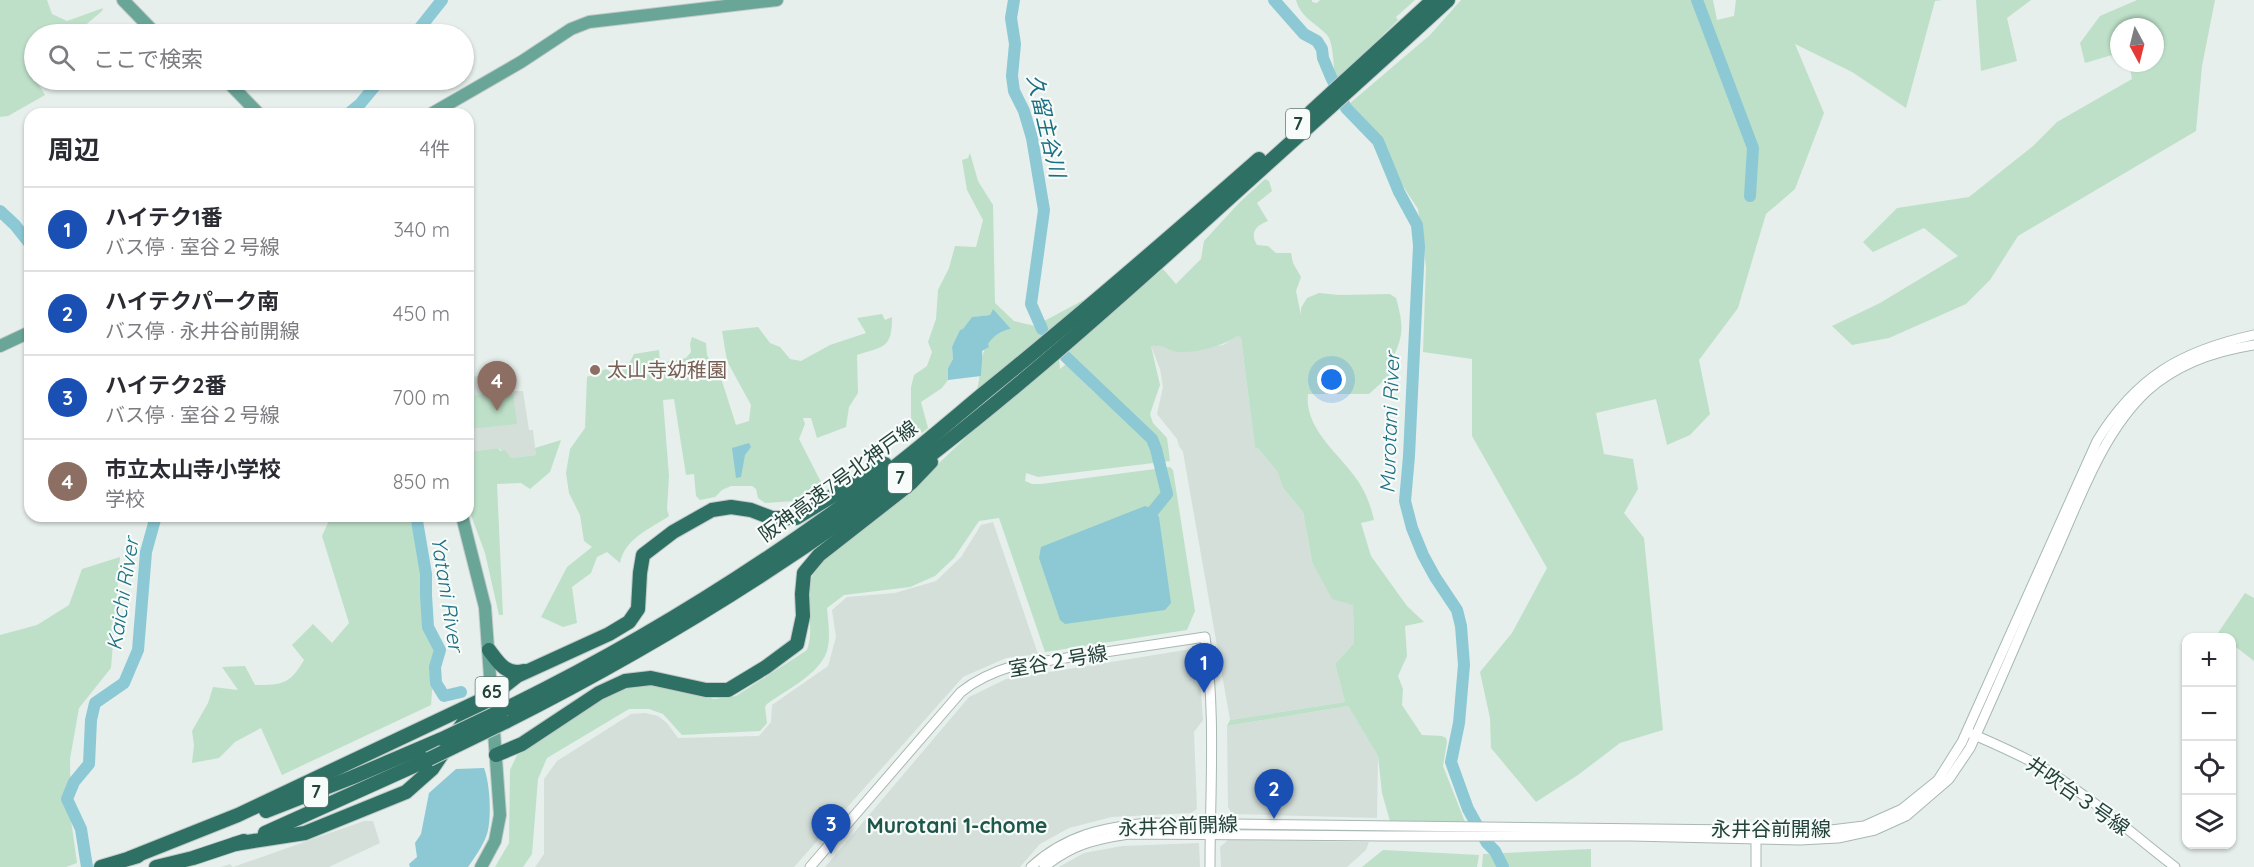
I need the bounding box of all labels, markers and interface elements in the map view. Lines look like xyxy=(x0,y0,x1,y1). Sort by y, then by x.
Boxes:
north arrow xyxy=(2110,18,2164,72)
search box xyxy=(24,24,474,90)
icon: search xyxy=(45,41,78,74)
text: ここで検索 xyxy=(93,45,203,73)
water label: 久留主谷川 xyxy=(1022,72,1072,182)
road number: 7 xyxy=(1286,109,1310,139)
text: 周辺 xyxy=(48,133,100,166)
text: 4件 xyxy=(419,136,450,161)
text: ハイテク1番 xyxy=(105,203,223,231)
text: 1 xyxy=(64,217,71,242)
text: 340 m xyxy=(393,217,450,242)
text: バス停 · 室谷２号線 xyxy=(105,234,280,259)
text: ハイテクパーク南 xyxy=(105,287,279,315)
text: 2 xyxy=(62,301,73,326)
text: 450 m xyxy=(393,301,450,326)
text: バス停 · 永井谷前開線 xyxy=(105,318,300,343)
water label: Murotani River xyxy=(1374,349,1405,494)
place label: 太山寺幼稚園 xyxy=(607,357,727,382)
pin: 4 xyxy=(478,362,516,411)
marker: 太山寺幼稚園 xyxy=(588,363,602,377)
your location xyxy=(1317,365,1346,394)
text: ハイテク2番 xyxy=(105,371,227,399)
text: 3 xyxy=(62,385,73,410)
text: 700 m xyxy=(392,385,450,410)
text: バス停 · 室谷２号線 xyxy=(105,402,280,427)
street label: 阪神高速7号北神戸線 xyxy=(753,415,922,547)
text: 市立太山寺小学校 xyxy=(105,455,281,483)
road number: 7 xyxy=(888,463,912,493)
text: 4 xyxy=(62,469,73,494)
text: 850 m xyxy=(393,469,450,494)
text: 学校 xyxy=(105,486,145,511)
water label: Kaichi River xyxy=(100,533,144,652)
water label: Yatani River xyxy=(426,535,470,656)
map controls xyxy=(2182,633,2236,849)
button: + xyxy=(2182,633,2236,687)
street label: 室谷２号線 xyxy=(1007,640,1109,682)
pin: 1 xyxy=(1184,644,1224,693)
road number: 65 xyxy=(476,677,508,707)
button: − xyxy=(2182,687,2236,741)
button: locate xyxy=(2182,741,2236,795)
street label: 井吹台３号線 xyxy=(2022,751,2135,840)
pin: 2 xyxy=(1254,770,1294,819)
road number: 7 xyxy=(304,777,328,807)
button: layers xyxy=(2182,795,2236,849)
pin: 3 xyxy=(812,804,850,854)
street label: 永井谷前開線 xyxy=(1118,811,1238,840)
district label: Murotani 1-chome xyxy=(867,812,1047,838)
street label: 永井谷前開線 xyxy=(1711,816,1831,841)

